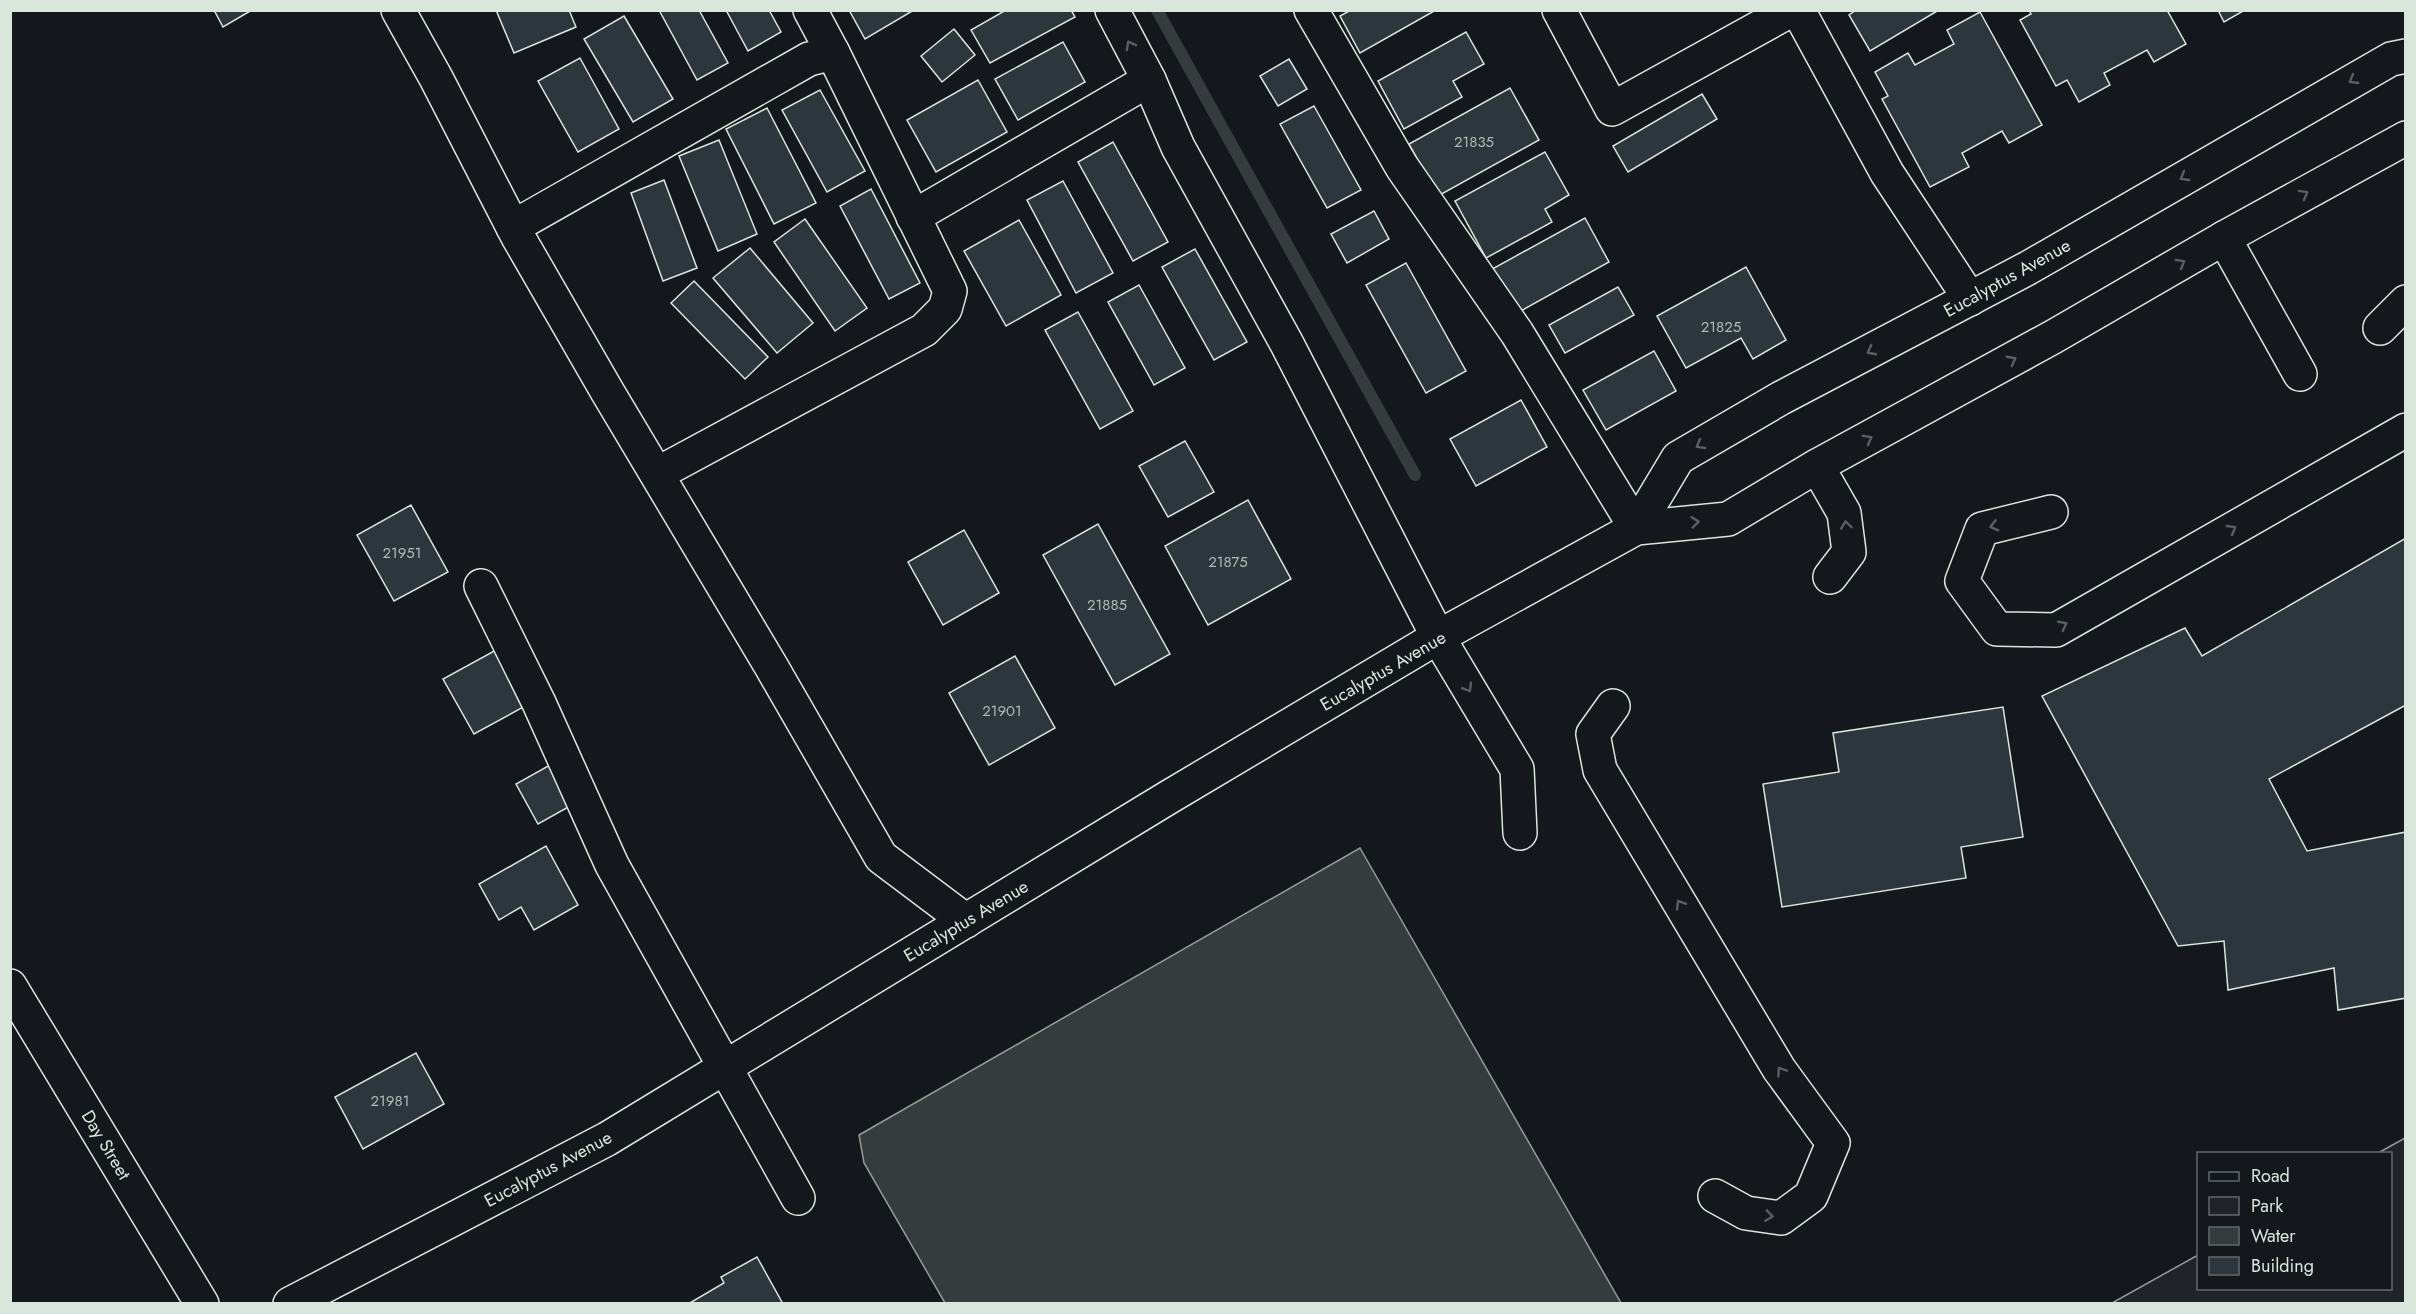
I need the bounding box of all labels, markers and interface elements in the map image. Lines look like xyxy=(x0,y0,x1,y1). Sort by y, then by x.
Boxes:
one-way arrow xyxy=(1126,41,1137,52)
one-way arrow xyxy=(2349,73,2359,84)
house number: 21835 xyxy=(1454,131,1494,153)
one-way arrow xyxy=(2180,170,2190,181)
one-way arrow xyxy=(2298,190,2308,201)
street label: Eucalyptus Avenue xyxy=(1939,232,2075,324)
one-way arrow xyxy=(2175,259,2185,271)
house number: 21825 xyxy=(1701,316,1741,338)
one-way arrow xyxy=(1867,344,1877,355)
one-way arrow xyxy=(2005,356,2016,367)
one-way arrow xyxy=(1862,435,1872,446)
one-way arrow xyxy=(1696,438,1706,450)
one-way arrow xyxy=(1690,516,1699,529)
one-way arrow xyxy=(1990,519,2000,532)
one-way arrow xyxy=(1840,521,1852,530)
one-way arrow xyxy=(2226,525,2236,536)
house number: 21951 xyxy=(382,542,422,564)
house number: 21875 xyxy=(1208,551,1248,573)
house number: 21885 xyxy=(1087,594,1127,616)
one-way arrow xyxy=(2057,621,2068,633)
street label: Eucalyptus Avenue xyxy=(1315,624,1451,718)
one-way arrow xyxy=(1461,682,1473,692)
house number: 21901 xyxy=(982,700,1022,722)
street label: Eucalyptus Avenue xyxy=(899,873,1033,969)
one-way arrow xyxy=(1676,900,1688,910)
one-way arrow xyxy=(1777,1067,1788,1078)
house number: 21981 xyxy=(371,1090,409,1112)
street label: Day Street xyxy=(75,1105,137,1185)
street label: Eucalyptus Avenue xyxy=(479,1124,617,1214)
legend xyxy=(2197,1152,2392,1290)
text: Road xyxy=(2251,1163,2290,1189)
text: Park xyxy=(2251,1193,2283,1219)
one-way arrow xyxy=(1764,1209,1774,1221)
text: Water xyxy=(2251,1223,2296,1249)
text: Building xyxy=(2251,1253,2314,1279)

